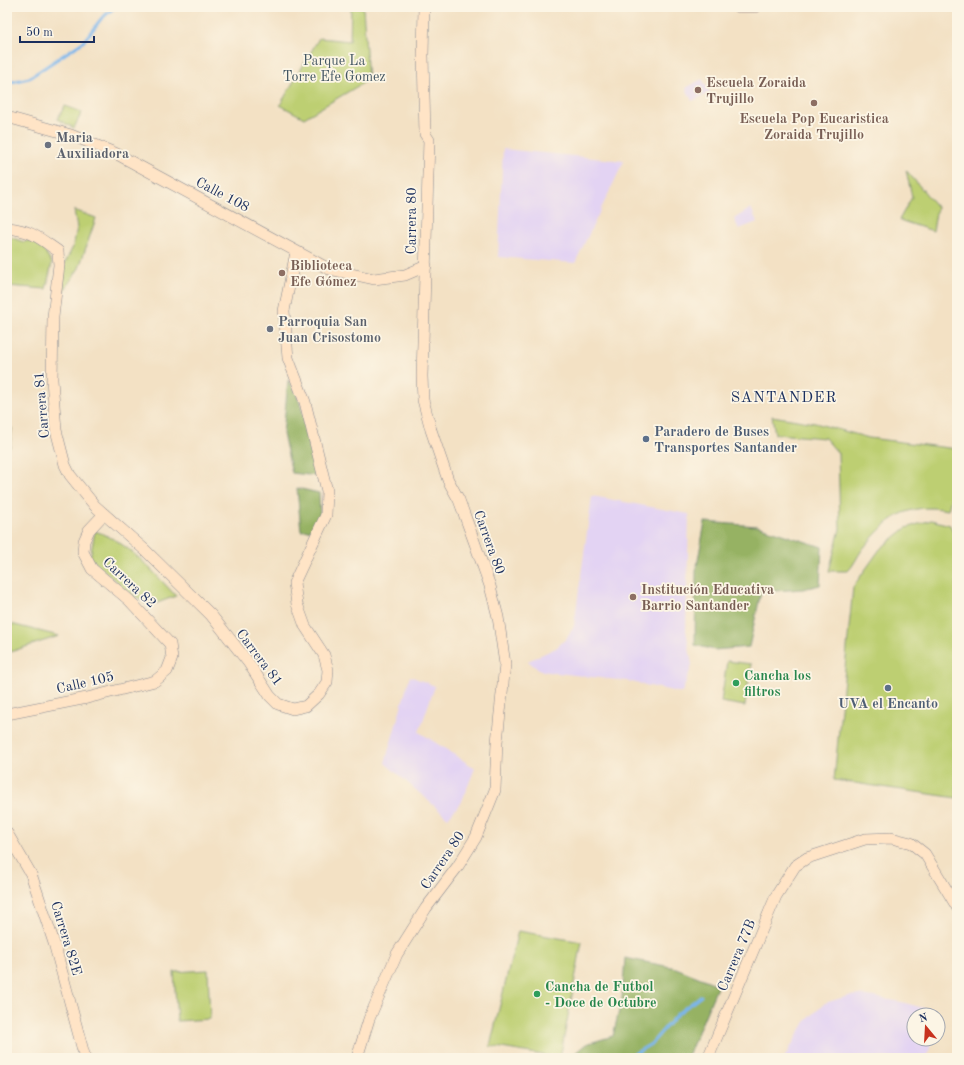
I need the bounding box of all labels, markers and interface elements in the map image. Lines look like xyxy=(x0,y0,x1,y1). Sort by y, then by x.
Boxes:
scale bar xyxy=(20,18,94,44)
text: 50 m xyxy=(26,26,53,39)
park label: Parque La Torre Efe Gomez xyxy=(282,54,386,84)
place label: Escuela Zoraida Trujillo xyxy=(706,76,806,106)
marker: Escuela Zoraida Trujillo xyxy=(693,85,703,95)
marker: Escuela Pop Eucaristica Zoraida Trujillo xyxy=(809,98,819,108)
place label: Escuela Pop Eucaristica Zoraida Trujillo xyxy=(739,112,889,142)
place label: Maria Auxiliadora xyxy=(56,131,129,161)
marker: Maria Auxiliadora xyxy=(43,140,53,150)
street label: Calle 108 xyxy=(193,175,252,215)
street label: Carrera 80 xyxy=(405,187,419,255)
place label: Biblioteca Efe Gómez xyxy=(290,259,356,289)
marker: Biblioteca Efe Gómez xyxy=(277,268,287,278)
place label: Parroquia San Juan Crisostomo xyxy=(278,315,381,345)
marker: Parroquia San Juan Crisostomo xyxy=(265,324,275,334)
street label: Carrera 81 xyxy=(32,371,52,439)
district label: SANTANDER xyxy=(731,391,837,406)
place label: Paradero de Buses Transportes Santander xyxy=(654,425,797,455)
marker: Paradero de Buses Transportes Santander xyxy=(641,434,651,444)
street label: Carrera 80 xyxy=(471,508,507,576)
street label: Carrera 82 xyxy=(100,555,159,611)
place label: Institución Educativa Barrio Santander xyxy=(641,583,774,613)
marker: Institución Educativa Barrio Santander xyxy=(628,592,638,602)
street label: Carrera 81 xyxy=(233,627,285,689)
place label: Cancha los filtros xyxy=(744,669,811,699)
street label: Calle 105 xyxy=(55,670,115,696)
marker: Cancha los filtros xyxy=(731,678,741,688)
marker: UVA el Encanto xyxy=(883,683,893,693)
place label: UVA el Encanto xyxy=(838,697,938,711)
street label: Carrera 80 xyxy=(418,829,467,892)
street label: Carrera 82E xyxy=(48,900,84,977)
street label: Carrera 77B xyxy=(715,917,758,993)
place label: Cancha de Futbol - Doce de Octubre xyxy=(545,980,657,1010)
marker: Cancha de Futbol - Doce de Octubre xyxy=(532,989,542,999)
north arrow xyxy=(906,1007,946,1047)
text: N xyxy=(918,1012,930,1025)

